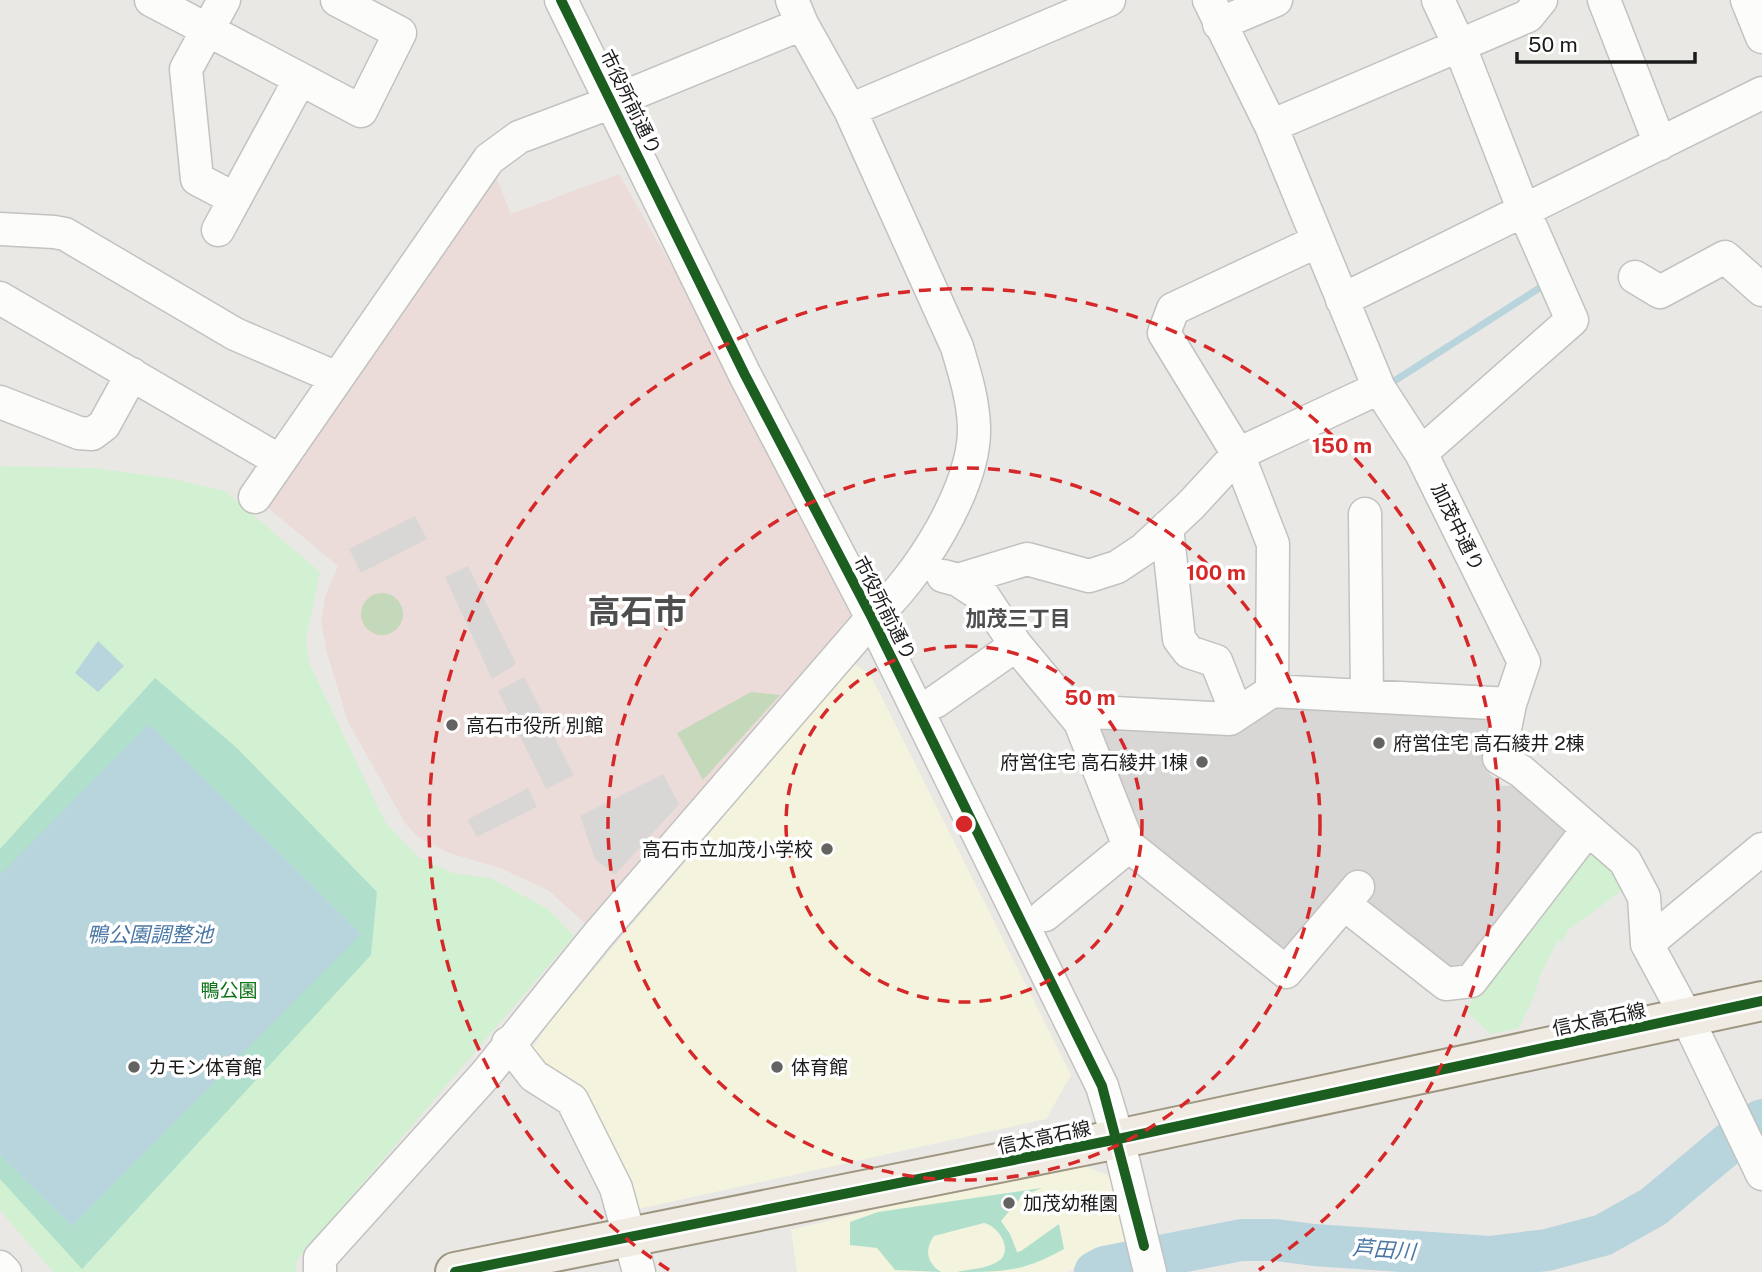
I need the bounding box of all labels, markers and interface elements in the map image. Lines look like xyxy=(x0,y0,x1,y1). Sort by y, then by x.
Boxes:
scale bar xyxy=(1517,21,1696,65)
text: 50 m xyxy=(1528,32,1578,57)
street label: 市役所前通り xyxy=(596,46,666,158)
text: 150 m xyxy=(1312,433,1372,458)
street label: 加茂中通り xyxy=(1427,479,1489,575)
street label: 市役所前通り xyxy=(849,552,921,664)
text: 100 m xyxy=(1186,560,1246,585)
district label: 高石市 xyxy=(588,592,687,630)
district label: 加茂三丁目 xyxy=(966,606,1071,631)
text: 50 m xyxy=(1064,685,1116,710)
place label: 高石市役所 別館 xyxy=(466,714,604,736)
marker: 高石市役所 別館 xyxy=(444,717,460,733)
place label: 府営住宅 高石綾井 2棟 xyxy=(1393,732,1585,754)
marker: 府営住宅 高石綾井 2棟 xyxy=(1371,735,1387,751)
place label: 府営住宅 高石綾井 1棟 xyxy=(1000,751,1188,773)
marker: 府営住宅 高石綾井 1棟 xyxy=(1194,754,1210,770)
centre of rings xyxy=(952,812,976,836)
place label: 高石市立加茂小学校 xyxy=(642,838,813,860)
marker: 高石市立加茂小学校 xyxy=(819,841,835,857)
water label: 鴨公園調整池 xyxy=(87,922,215,947)
park label: 鴨公園 xyxy=(200,979,258,1001)
street label: 信太高石線 xyxy=(1550,998,1648,1040)
place label: カモン体育館 xyxy=(148,1056,262,1078)
place label: 体育館 xyxy=(791,1056,848,1078)
marker: カモン体育館 xyxy=(126,1059,142,1075)
marker: 体育館 xyxy=(769,1059,785,1075)
street label: 信太高石線 xyxy=(995,1116,1093,1158)
place label: 加茂幼稚園 xyxy=(1023,1192,1118,1214)
marker: 加茂幼稚園 xyxy=(1001,1195,1017,1211)
water label: 芦田川 xyxy=(1352,1235,1418,1264)

